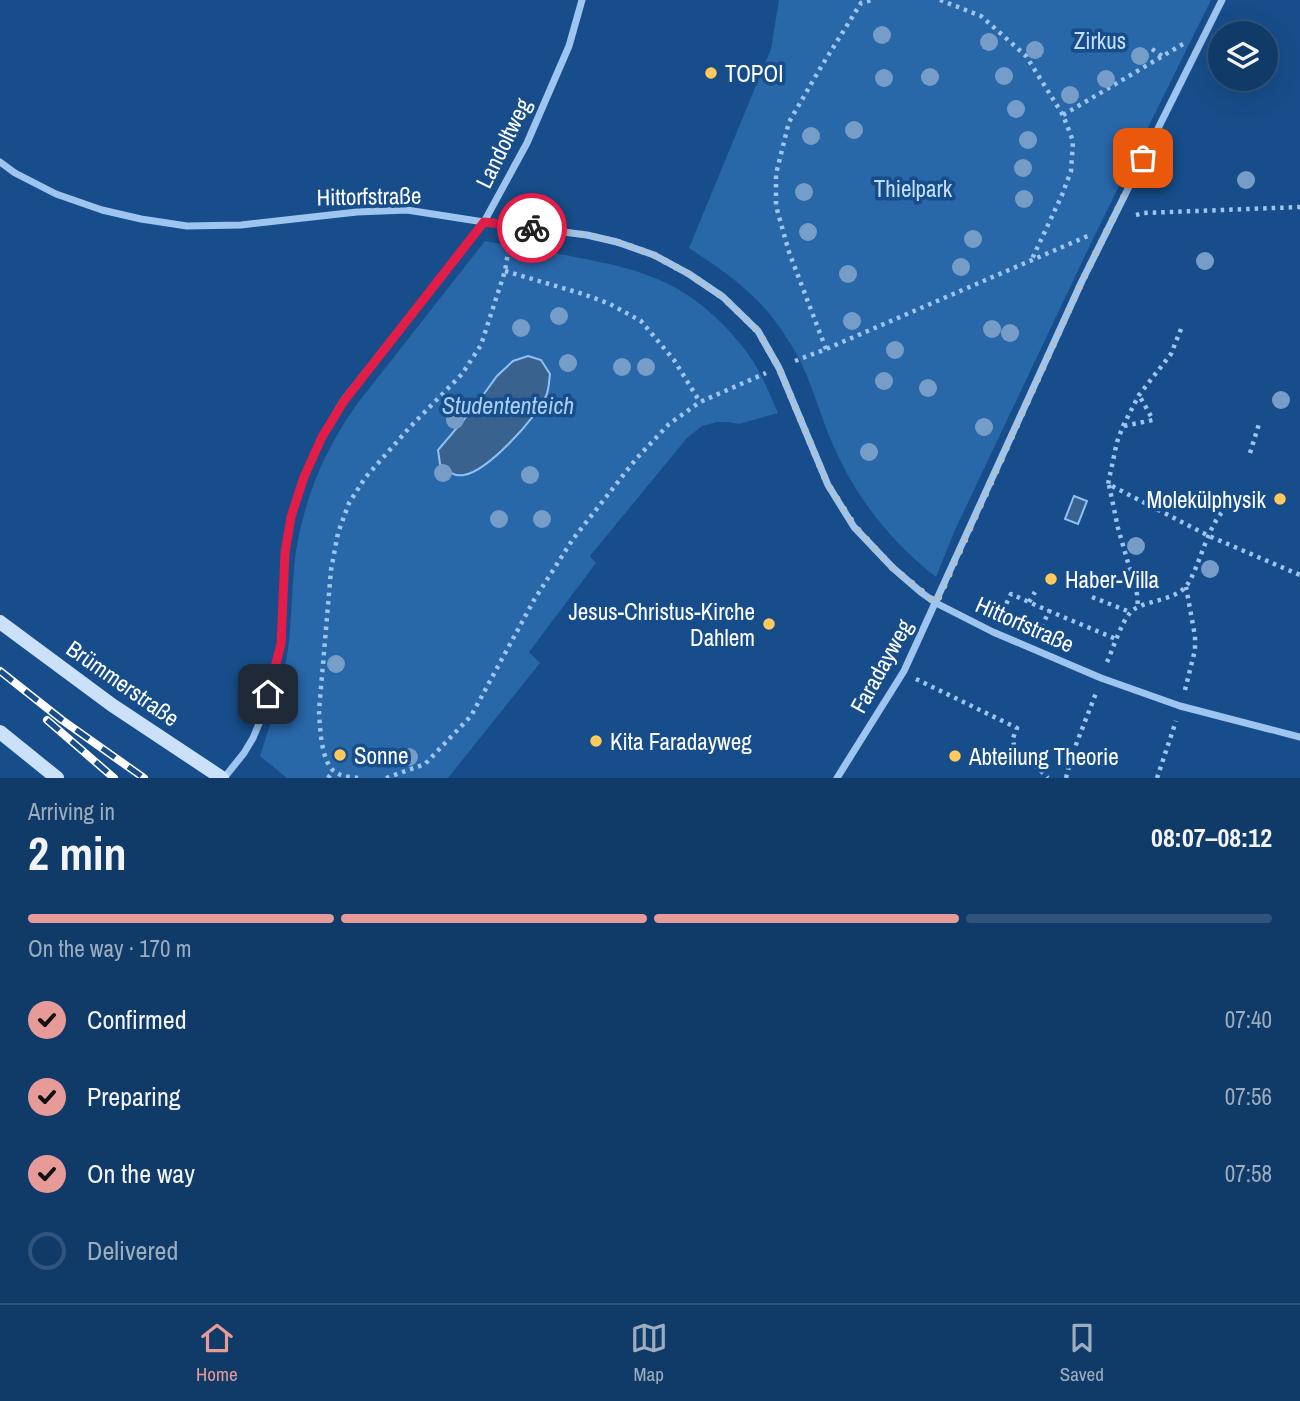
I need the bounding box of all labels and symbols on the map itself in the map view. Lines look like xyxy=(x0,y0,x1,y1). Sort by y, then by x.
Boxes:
park label: Zirkus xyxy=(1074,25,1126,56)
place label: TOPOI xyxy=(725,58,783,89)
marker: TOPOI xyxy=(703,65,719,81)
street label: Landoltweg xyxy=(468,92,538,193)
pin xyxy=(1113,128,1173,188)
park label: Thielpark xyxy=(874,173,953,204)
street label: Hittorfstraße xyxy=(316,180,422,212)
courier xyxy=(497,193,567,263)
water label: Studententeich xyxy=(442,389,574,421)
place label: Molekülphysik xyxy=(1147,484,1267,515)
marker: Molekülphysik xyxy=(1272,491,1288,507)
place label: Haber-Villa xyxy=(1065,564,1160,595)
marker: Haber-Villa xyxy=(1043,571,1059,587)
street label: Hittorfstraße xyxy=(971,589,1079,659)
place label: Jesus-Christus-Kirche Dahlem xyxy=(568,596,755,653)
street label: Faradayweg xyxy=(843,613,920,718)
marker: Jesus-Christus-Kirche Dahlem xyxy=(761,616,777,632)
street label: Brümmerstraße xyxy=(60,633,186,733)
pin xyxy=(238,664,298,724)
place label: Kita Faradayweg xyxy=(610,726,752,757)
marker: Kita Faradayweg xyxy=(588,733,604,749)
place label: Sonne xyxy=(354,740,409,771)
place label: Abteilung Theorie xyxy=(968,741,1119,772)
marker: Sonne xyxy=(332,747,348,763)
marker: Abteilung Theorie xyxy=(947,748,963,764)

